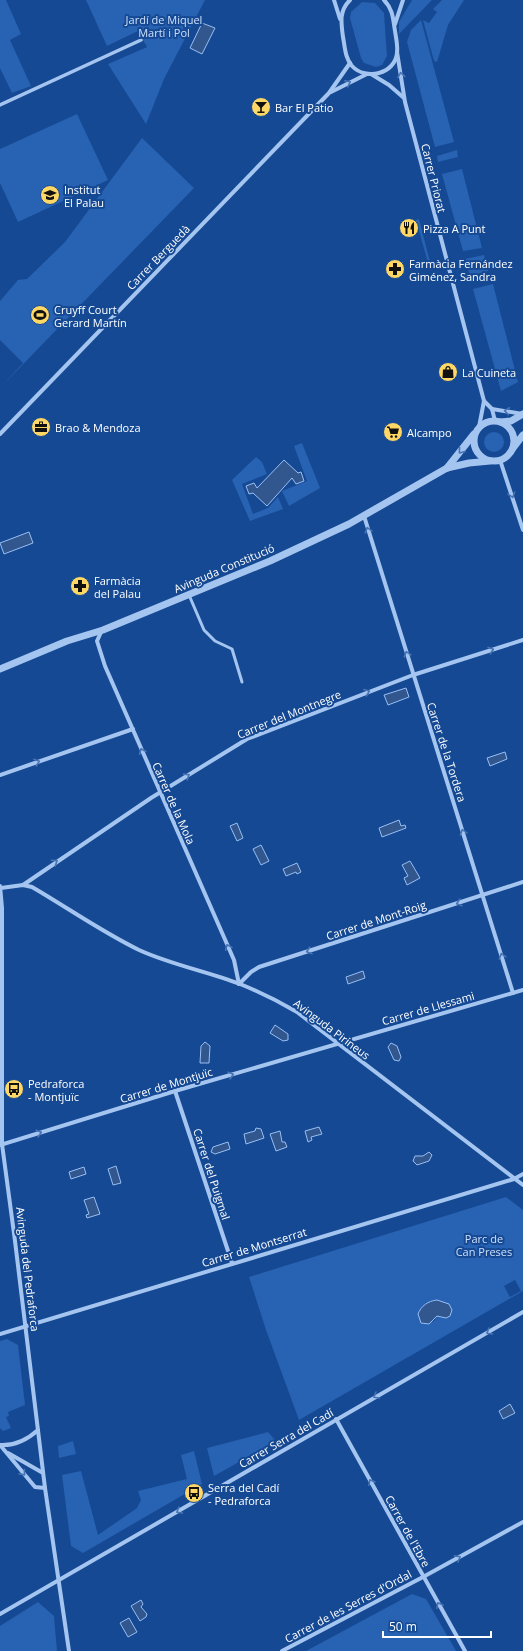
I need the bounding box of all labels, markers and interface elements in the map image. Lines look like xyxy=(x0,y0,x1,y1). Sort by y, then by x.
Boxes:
park label: Jardí de Miquel Martí i Pol xyxy=(125,12,202,40)
one-way arrow xyxy=(397,72,406,78)
one-way arrow xyxy=(344,80,351,88)
bar icon: Bar El Patio xyxy=(250,96,272,118)
place label: Bar El Patio xyxy=(275,100,334,115)
street label: Carrer Priorat xyxy=(418,142,450,214)
place label: Institut El Palau xyxy=(64,182,104,210)
school or university icon: Institut El Palau xyxy=(39,184,61,206)
restaurant icon: Pizza A Punt xyxy=(398,217,420,239)
street label: Carrer Berguedà xyxy=(123,221,193,293)
place label: Pizza A Punt xyxy=(423,221,486,236)
place label: Farmàcia Fernández Giménez, Sandra xyxy=(409,256,513,284)
pharmacy icon: Farmàcia Fernández Giménez, Sandra xyxy=(384,258,406,280)
place label: Cruyff Court Gerard Martín xyxy=(54,302,127,330)
sports icon: Cruyff Court Gerard Martín xyxy=(29,304,51,326)
shop icon: La Cuineta xyxy=(437,361,459,383)
place label: La Cuineta xyxy=(462,365,516,380)
one-way arrow xyxy=(504,407,510,416)
office icon: Brao & Mendoza xyxy=(30,416,52,438)
place label: Brao & Mendoza xyxy=(55,420,141,435)
supermarket icon: Alcampo xyxy=(382,421,404,443)
place label: Alcampo xyxy=(407,425,452,440)
one-way arrow xyxy=(459,446,466,453)
one-way arrow xyxy=(507,491,516,498)
one-way arrow xyxy=(364,527,373,534)
street label: Avinguda Constitució xyxy=(171,540,277,596)
place label: Farmàcia del Palau xyxy=(94,573,141,601)
pharmacy icon: Farmàcia del Palau xyxy=(69,575,91,597)
one-way arrow xyxy=(487,646,494,655)
one-way arrow xyxy=(403,651,412,658)
street label: Carrer del Montnegre xyxy=(235,686,343,742)
one-way arrow xyxy=(364,688,371,696)
street label: Carrer de la Tordera xyxy=(424,700,470,804)
one-way arrow xyxy=(139,747,147,755)
one-way arrow xyxy=(33,758,40,767)
street label: Carrer de la Mola xyxy=(149,760,199,846)
one-way arrow xyxy=(183,773,190,780)
one-way arrow xyxy=(460,828,468,835)
one-way arrow xyxy=(50,860,57,867)
street label: Carrer de Mont-Roig xyxy=(324,897,428,943)
one-way arrow xyxy=(456,898,463,907)
one-way arrow xyxy=(225,943,233,951)
one-way arrow xyxy=(305,946,312,955)
one-way arrow xyxy=(498,953,507,960)
street label: Carrer de Llessami xyxy=(380,988,476,1028)
street label: Avinguda Pirineus xyxy=(291,995,373,1063)
street label: Carrer de Montjuïc xyxy=(118,1064,214,1106)
one-way arrow xyxy=(227,1071,234,1080)
place label: Pedraforca - Montjuïc xyxy=(28,1076,84,1104)
bus stop icon: Pedraforca - Montjuïc xyxy=(3,1078,25,1100)
street label: Carrer del Puigmal xyxy=(190,1126,234,1222)
one-way arrow xyxy=(35,1129,42,1138)
street label: Avinguda del Pedraforca xyxy=(13,1206,43,1332)
street label: Carrer de Montserrat xyxy=(200,1224,308,1270)
park label: Parc de Can Preses xyxy=(456,1231,512,1259)
one-way arrow xyxy=(486,1327,494,1335)
one-way arrow xyxy=(373,1392,380,1399)
street label: Carrer Serra del Cadí xyxy=(236,1405,336,1471)
one-way arrow xyxy=(18,1468,25,1475)
one-way arrow xyxy=(368,1478,376,1486)
place label: Serra del Cadí - Pedraforca xyxy=(208,1480,279,1508)
bus stop icon: Serra del Cadí - Pedraforca xyxy=(183,1482,205,1504)
street label: Carrer de l'Ebre xyxy=(382,1492,434,1570)
one-way arrow xyxy=(176,1506,183,1514)
one-way arrow xyxy=(453,1556,461,1563)
street label: Carrer de les Serres d'Ordal xyxy=(282,1566,414,1646)
one-way arrow xyxy=(437,1602,444,1609)
scale bar xyxy=(383,1613,491,1639)
text: 50 m xyxy=(389,1618,417,1635)

